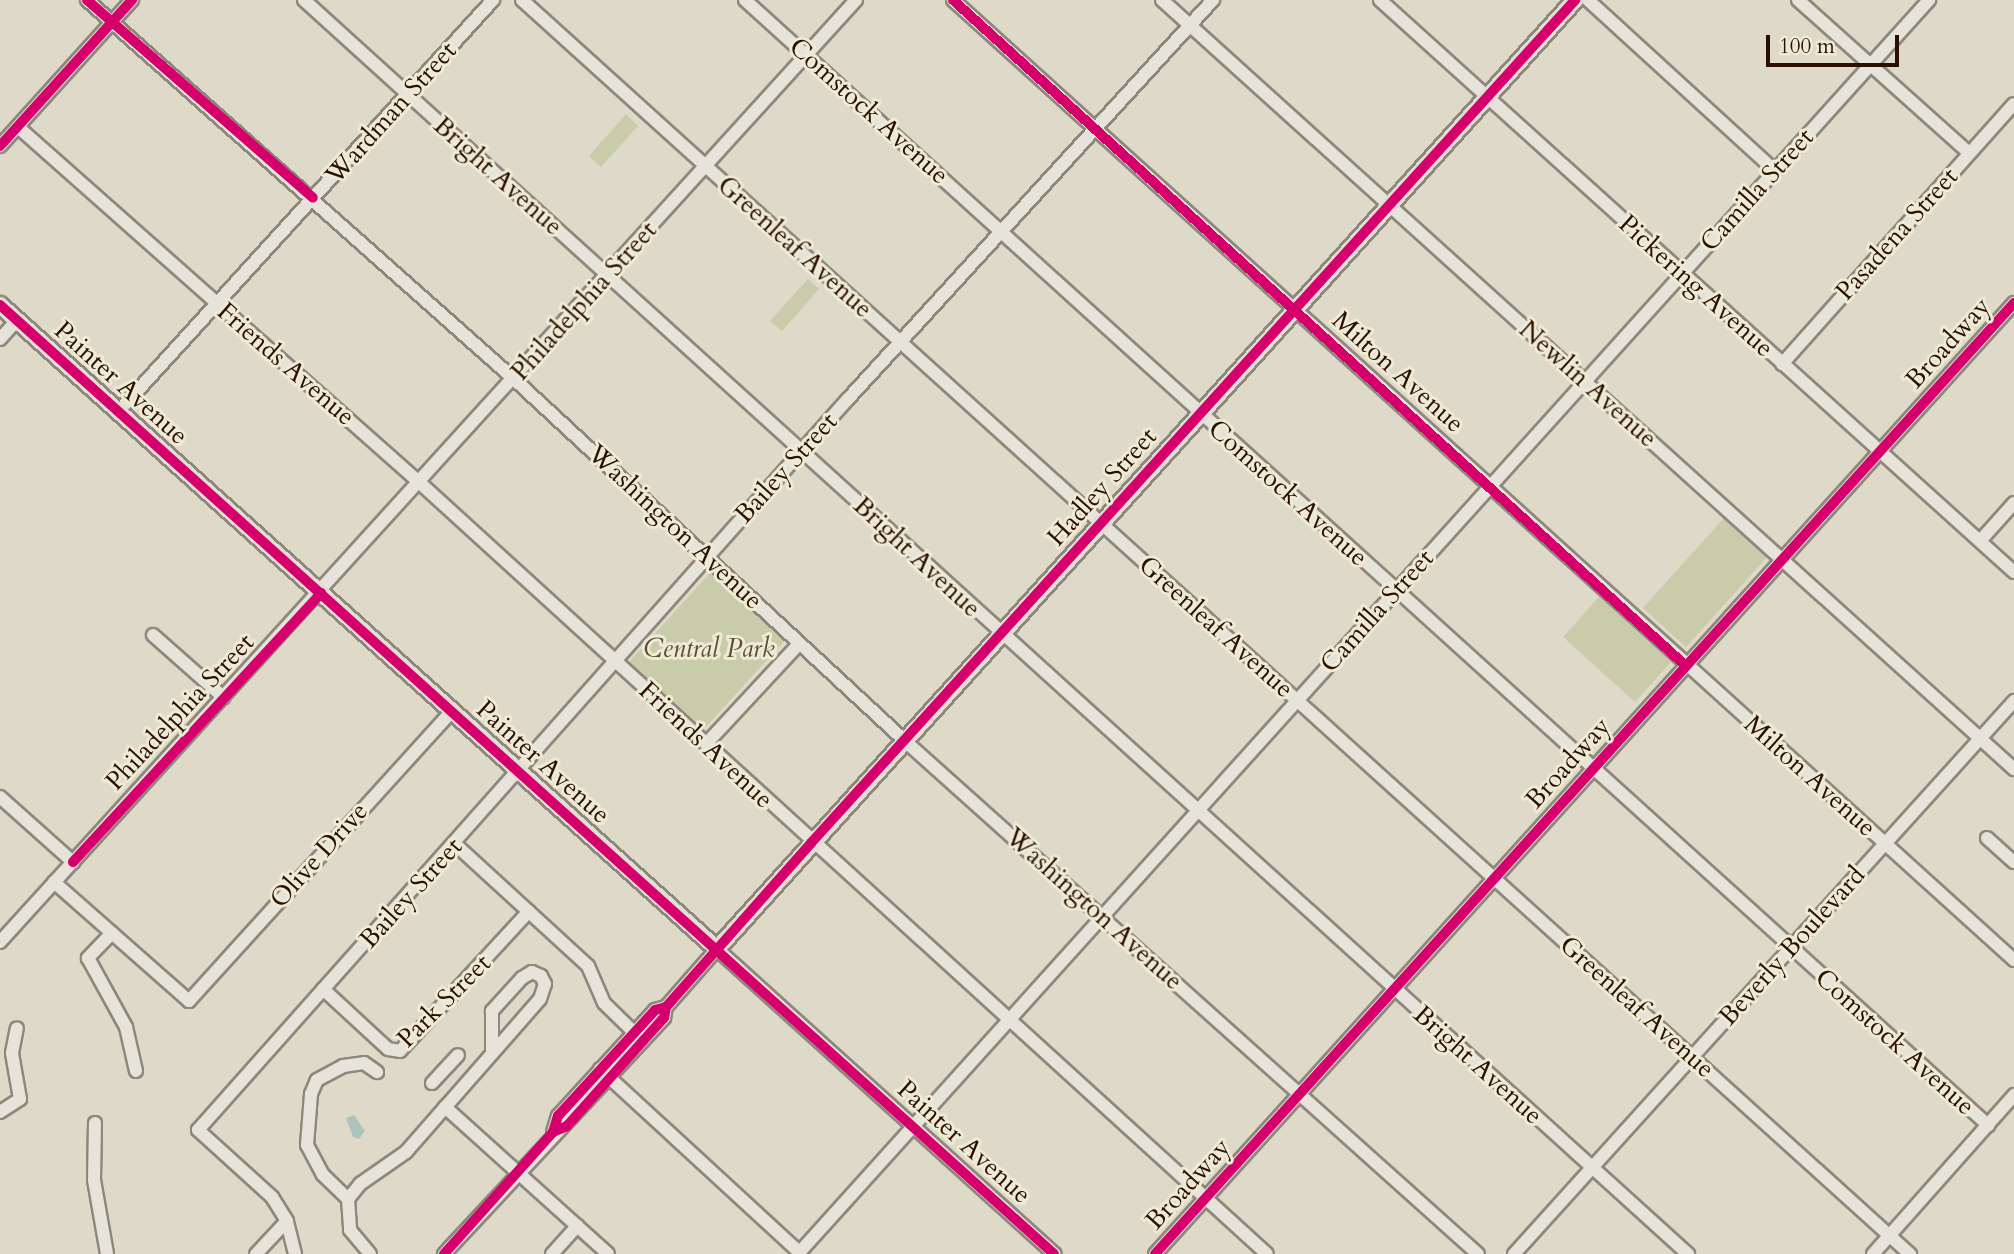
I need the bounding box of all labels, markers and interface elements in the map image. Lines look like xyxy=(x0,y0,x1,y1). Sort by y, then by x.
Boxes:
scale bar xyxy=(1769,21,1902,65)
street label: Comstock Avenue xyxy=(783,31,955,191)
text: 100 m xyxy=(1779,32,1835,61)
street label: Wardman Street xyxy=(319,35,463,191)
street label: Bright Avenue xyxy=(427,110,569,242)
street label: Camilla Street xyxy=(1694,122,1820,258)
street label: Pasadena Street xyxy=(1829,161,1965,307)
street label: Greenleaf Avenue xyxy=(711,169,879,325)
street label: Pickering Avenue xyxy=(1612,208,1780,364)
street label: Philadelphia Street xyxy=(504,215,664,387)
street label: Broadway xyxy=(1899,291,1997,395)
street label: Friends Avenue xyxy=(211,296,361,432)
street label: Milton Avenue xyxy=(1326,305,1470,439)
street label: Newlin Avenue xyxy=(1513,314,1663,454)
street label: Painter Avenue xyxy=(48,315,194,451)
street label: Bailey Street xyxy=(728,406,844,530)
street label: Comstock Avenue xyxy=(1202,413,1374,573)
street label: Hadley Street xyxy=(1041,421,1163,553)
street label: Washington Avenue xyxy=(581,438,769,616)
street label: Bright Avenue xyxy=(847,490,987,624)
street label: Camilla Street xyxy=(1314,543,1440,679)
street label: Greenleaf Avenue xyxy=(1132,549,1300,705)
street label: Philadelphia Street xyxy=(99,627,261,797)
park label: Central Park xyxy=(643,633,775,665)
street label: Friends Avenue xyxy=(632,675,780,815)
street label: Painter Avenue xyxy=(470,694,616,830)
street label: Milton Avenue xyxy=(1738,709,1882,843)
street label: Broadway xyxy=(1519,711,1617,815)
street label: Olive Drive xyxy=(264,796,374,914)
street label: Washington Avenue xyxy=(999,821,1189,997)
street label: Bailey Street xyxy=(353,831,469,955)
street label: Beverly Boulevard xyxy=(1712,860,1872,1032)
street label: Greenleaf Avenue xyxy=(1553,929,1721,1085)
street label: Park Street xyxy=(391,948,497,1054)
street label: Comstock Avenue xyxy=(1809,962,1981,1122)
street label: Bright Avenue xyxy=(1407,999,1549,1131)
street label: Painter Avenue xyxy=(891,1074,1037,1210)
street label: Broadway xyxy=(1139,1132,1237,1236)

